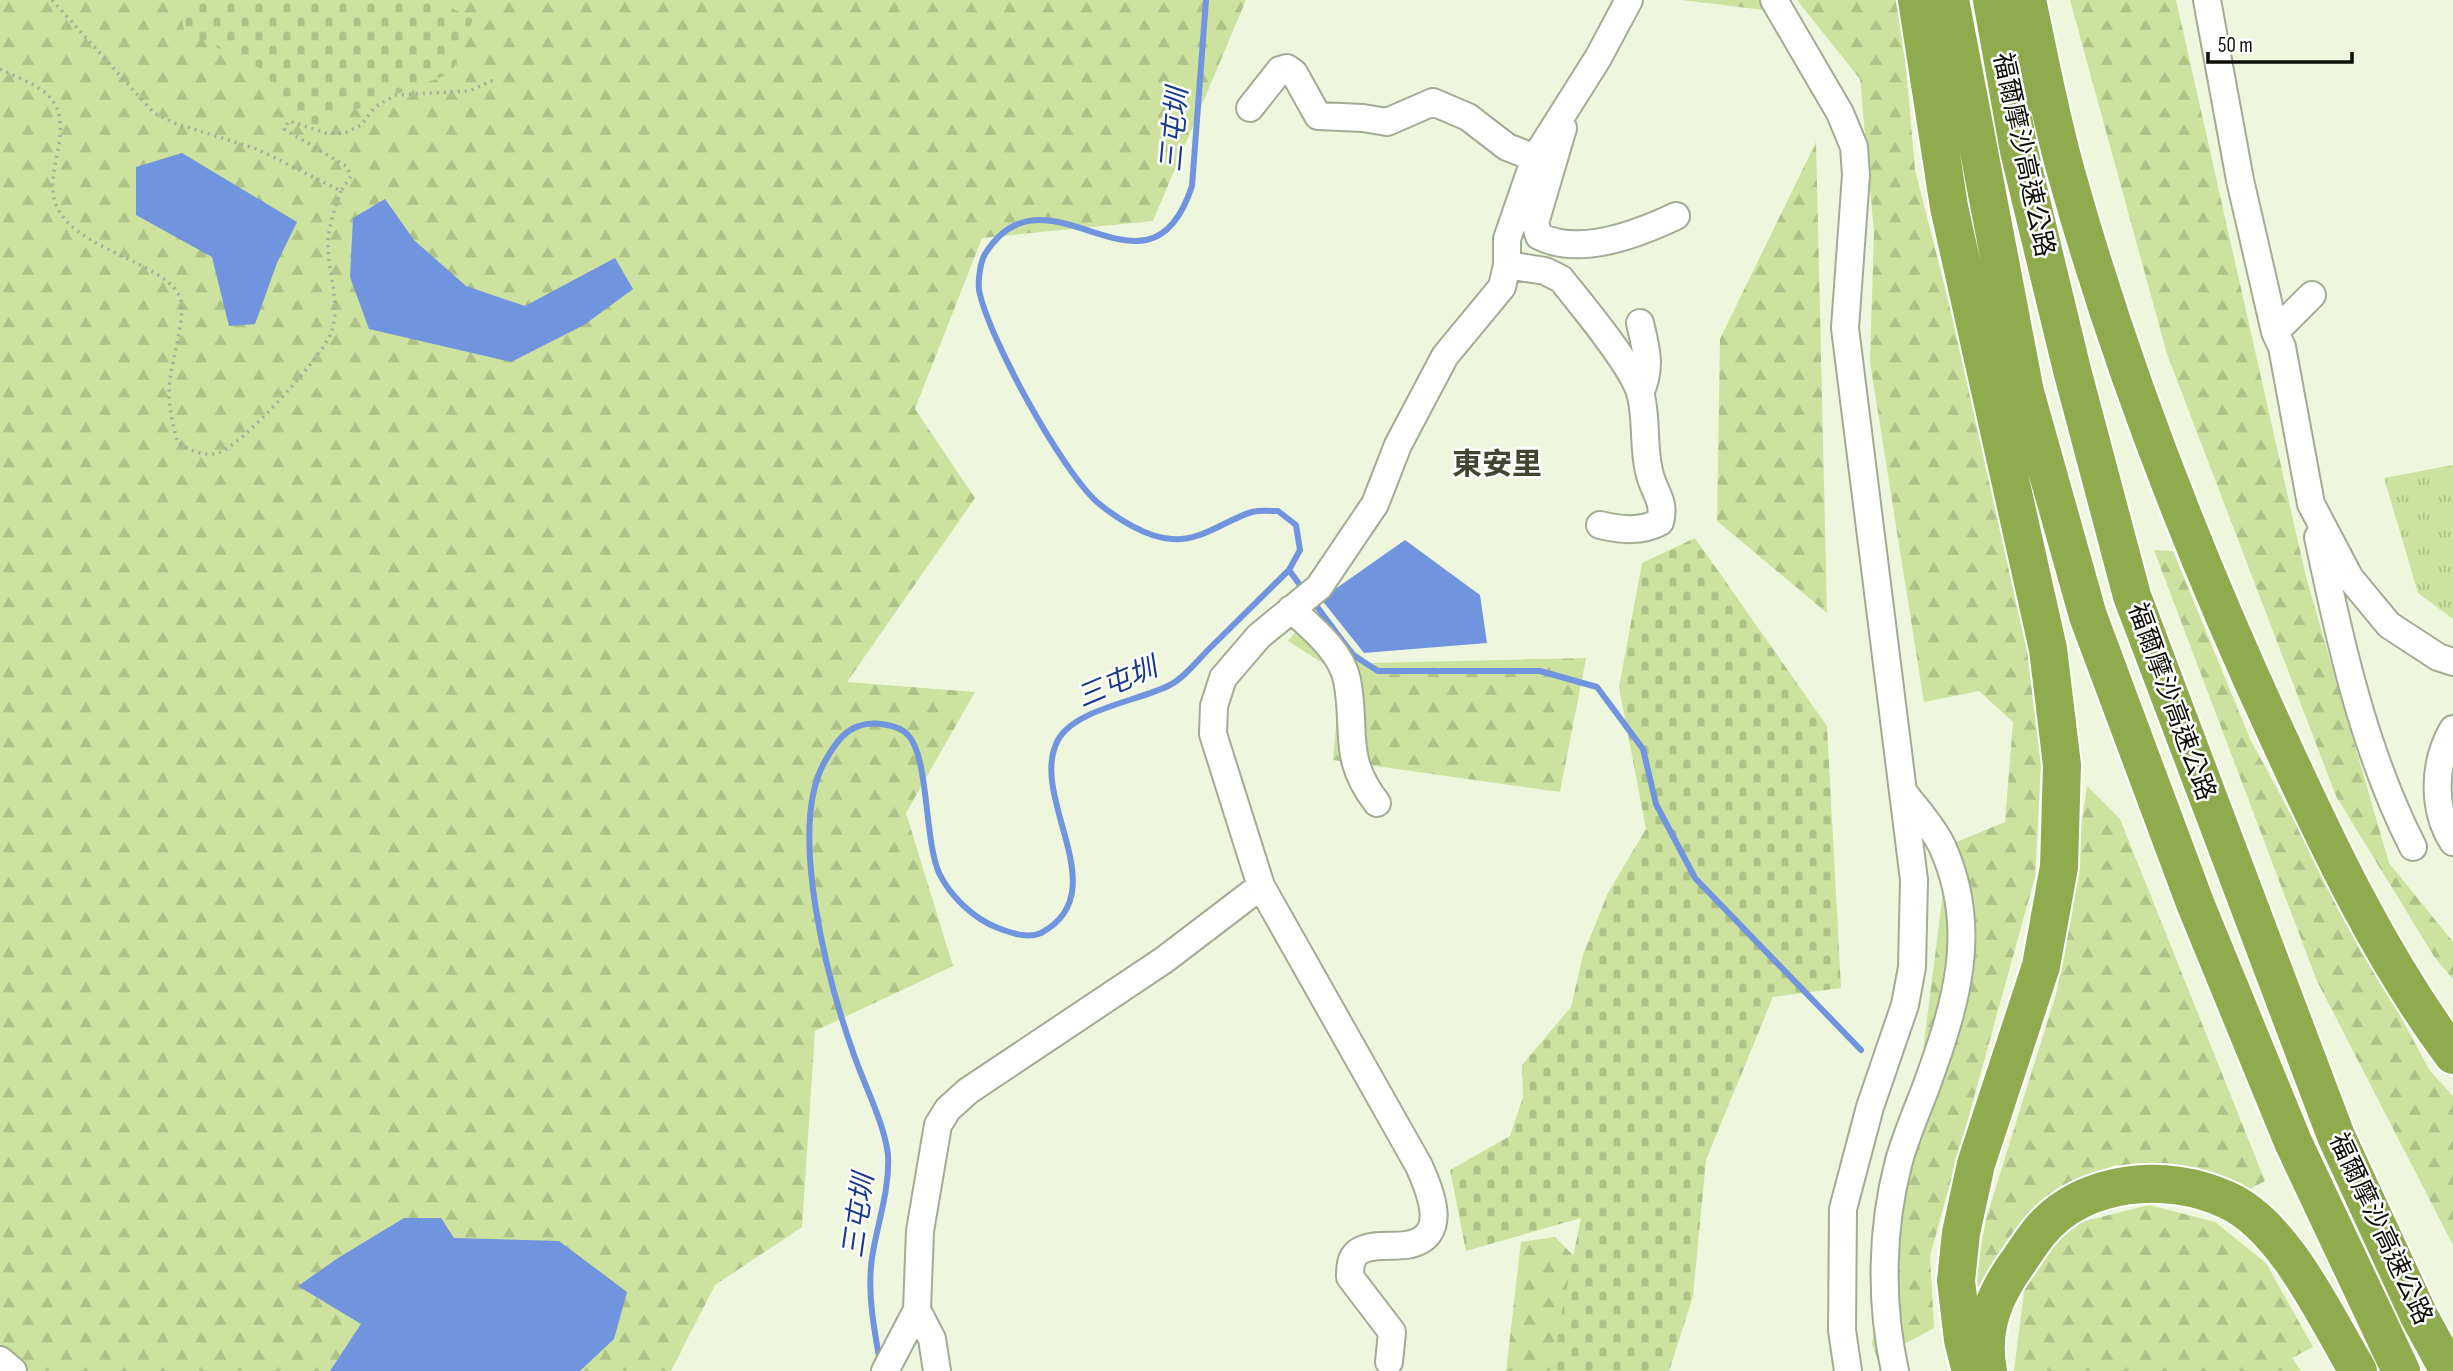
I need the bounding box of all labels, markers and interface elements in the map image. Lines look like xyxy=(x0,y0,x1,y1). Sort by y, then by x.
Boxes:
scale bar xyxy=(2208,21,2352,65)
text: 50 m xyxy=(2218,33,2253,58)
street label: 福爾摩沙高速公路 xyxy=(1986,50,2060,260)
water label: 三屯圳 xyxy=(1155,83,1195,173)
district label: 東安里 xyxy=(1452,447,1542,483)
street label: 福爾摩沙高速公路 xyxy=(2121,599,2221,805)
water label: 三屯圳 xyxy=(1072,650,1166,715)
street label: 福爾摩沙高速公路 xyxy=(2322,1128,2438,1330)
water label: 三屯圳 xyxy=(837,1168,882,1260)

